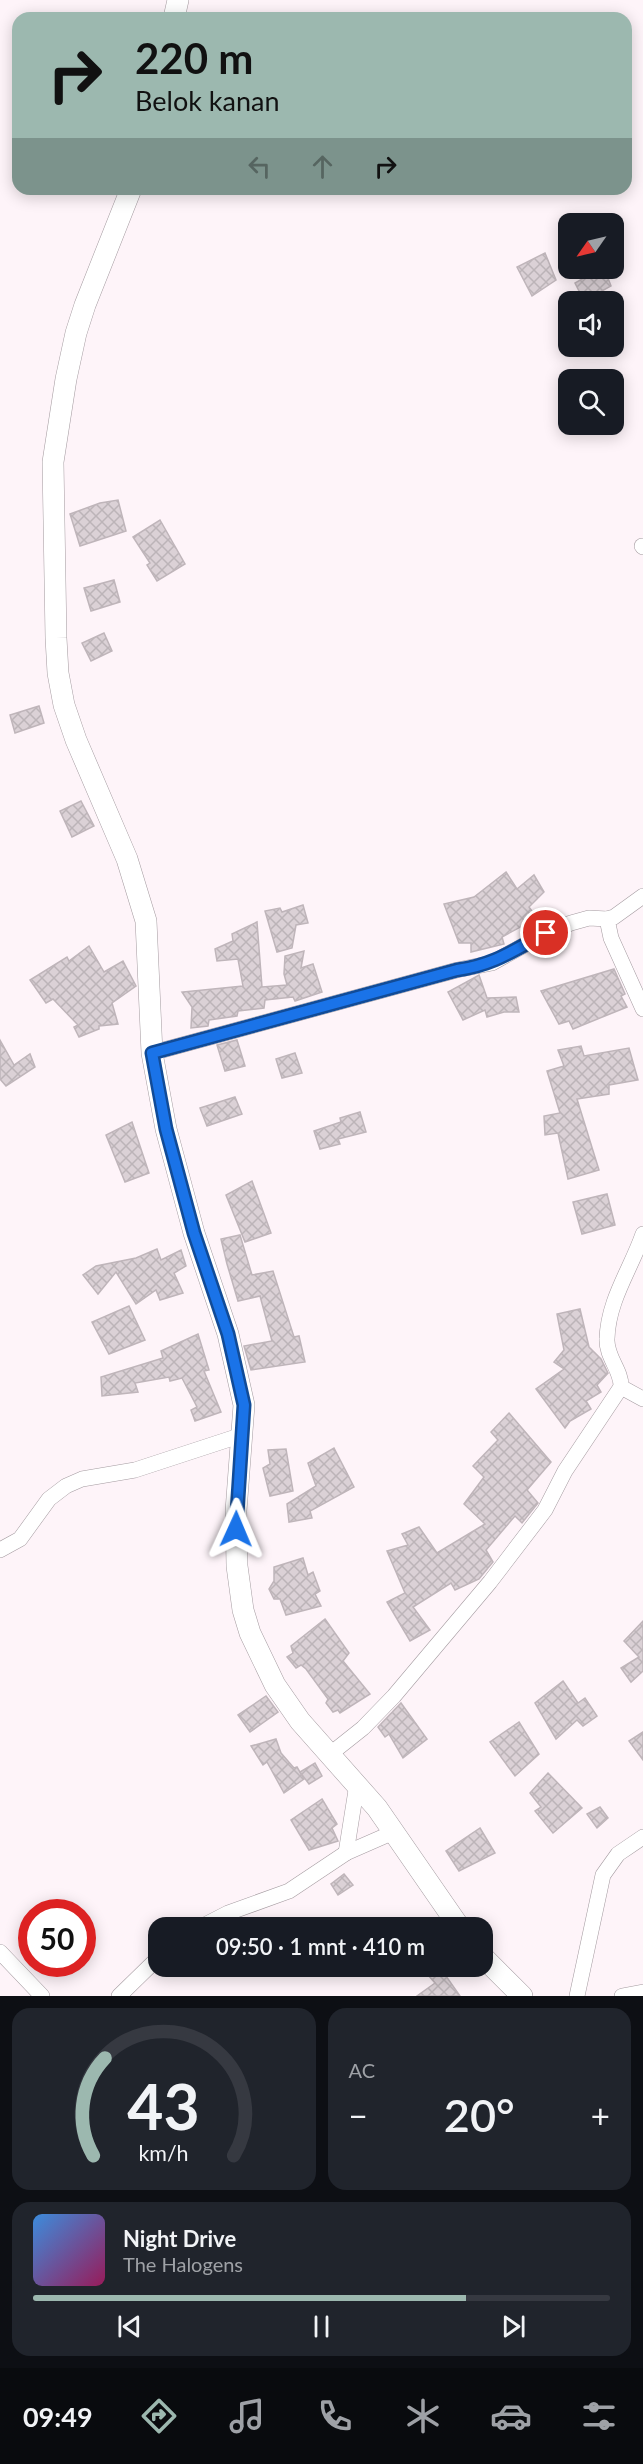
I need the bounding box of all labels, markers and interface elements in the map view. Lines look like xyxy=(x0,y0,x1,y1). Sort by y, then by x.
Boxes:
text: 220 m xyxy=(135,33,253,83)
icon: right xyxy=(36,36,114,114)
text: Belok kanan xyxy=(135,84,280,117)
icon: left xyxy=(243,150,276,183)
icon: ahead xyxy=(306,150,339,183)
icon: right xyxy=(369,150,402,183)
north arrow xyxy=(558,213,624,279)
map controls xyxy=(558,213,624,435)
button: sound xyxy=(558,291,624,357)
button: search xyxy=(558,369,624,435)
pin xyxy=(520,907,571,958)
icon: arrive xyxy=(529,916,562,949)
position arrow xyxy=(204,1497,268,1561)
speed limit sign: 50 xyxy=(18,1899,96,1977)
text: 09:50 · 1 mnt · 410 m xyxy=(216,1933,425,1960)
text: AC xyxy=(349,2058,375,2082)
text: 43 xyxy=(128,2068,200,2143)
text: 20° xyxy=(444,2088,515,2142)
text: − xyxy=(349,2095,368,2135)
text: + xyxy=(591,2095,610,2135)
text: km/h xyxy=(139,2140,189,2166)
text: Night Drive xyxy=(123,2225,236,2252)
text: The Halogens xyxy=(123,2252,243,2276)
icon: previous xyxy=(113,2310,146,2343)
icon: pause xyxy=(305,2310,338,2343)
icon: next xyxy=(497,2310,530,2343)
icon: directions xyxy=(138,2395,180,2437)
icon: music xyxy=(226,2395,268,2437)
icon: phone xyxy=(314,2395,356,2437)
icon: climate xyxy=(402,2395,444,2437)
icon: car xyxy=(490,2395,532,2437)
icon: filters xyxy=(578,2395,620,2437)
text: 09:49 xyxy=(23,2400,93,2433)

